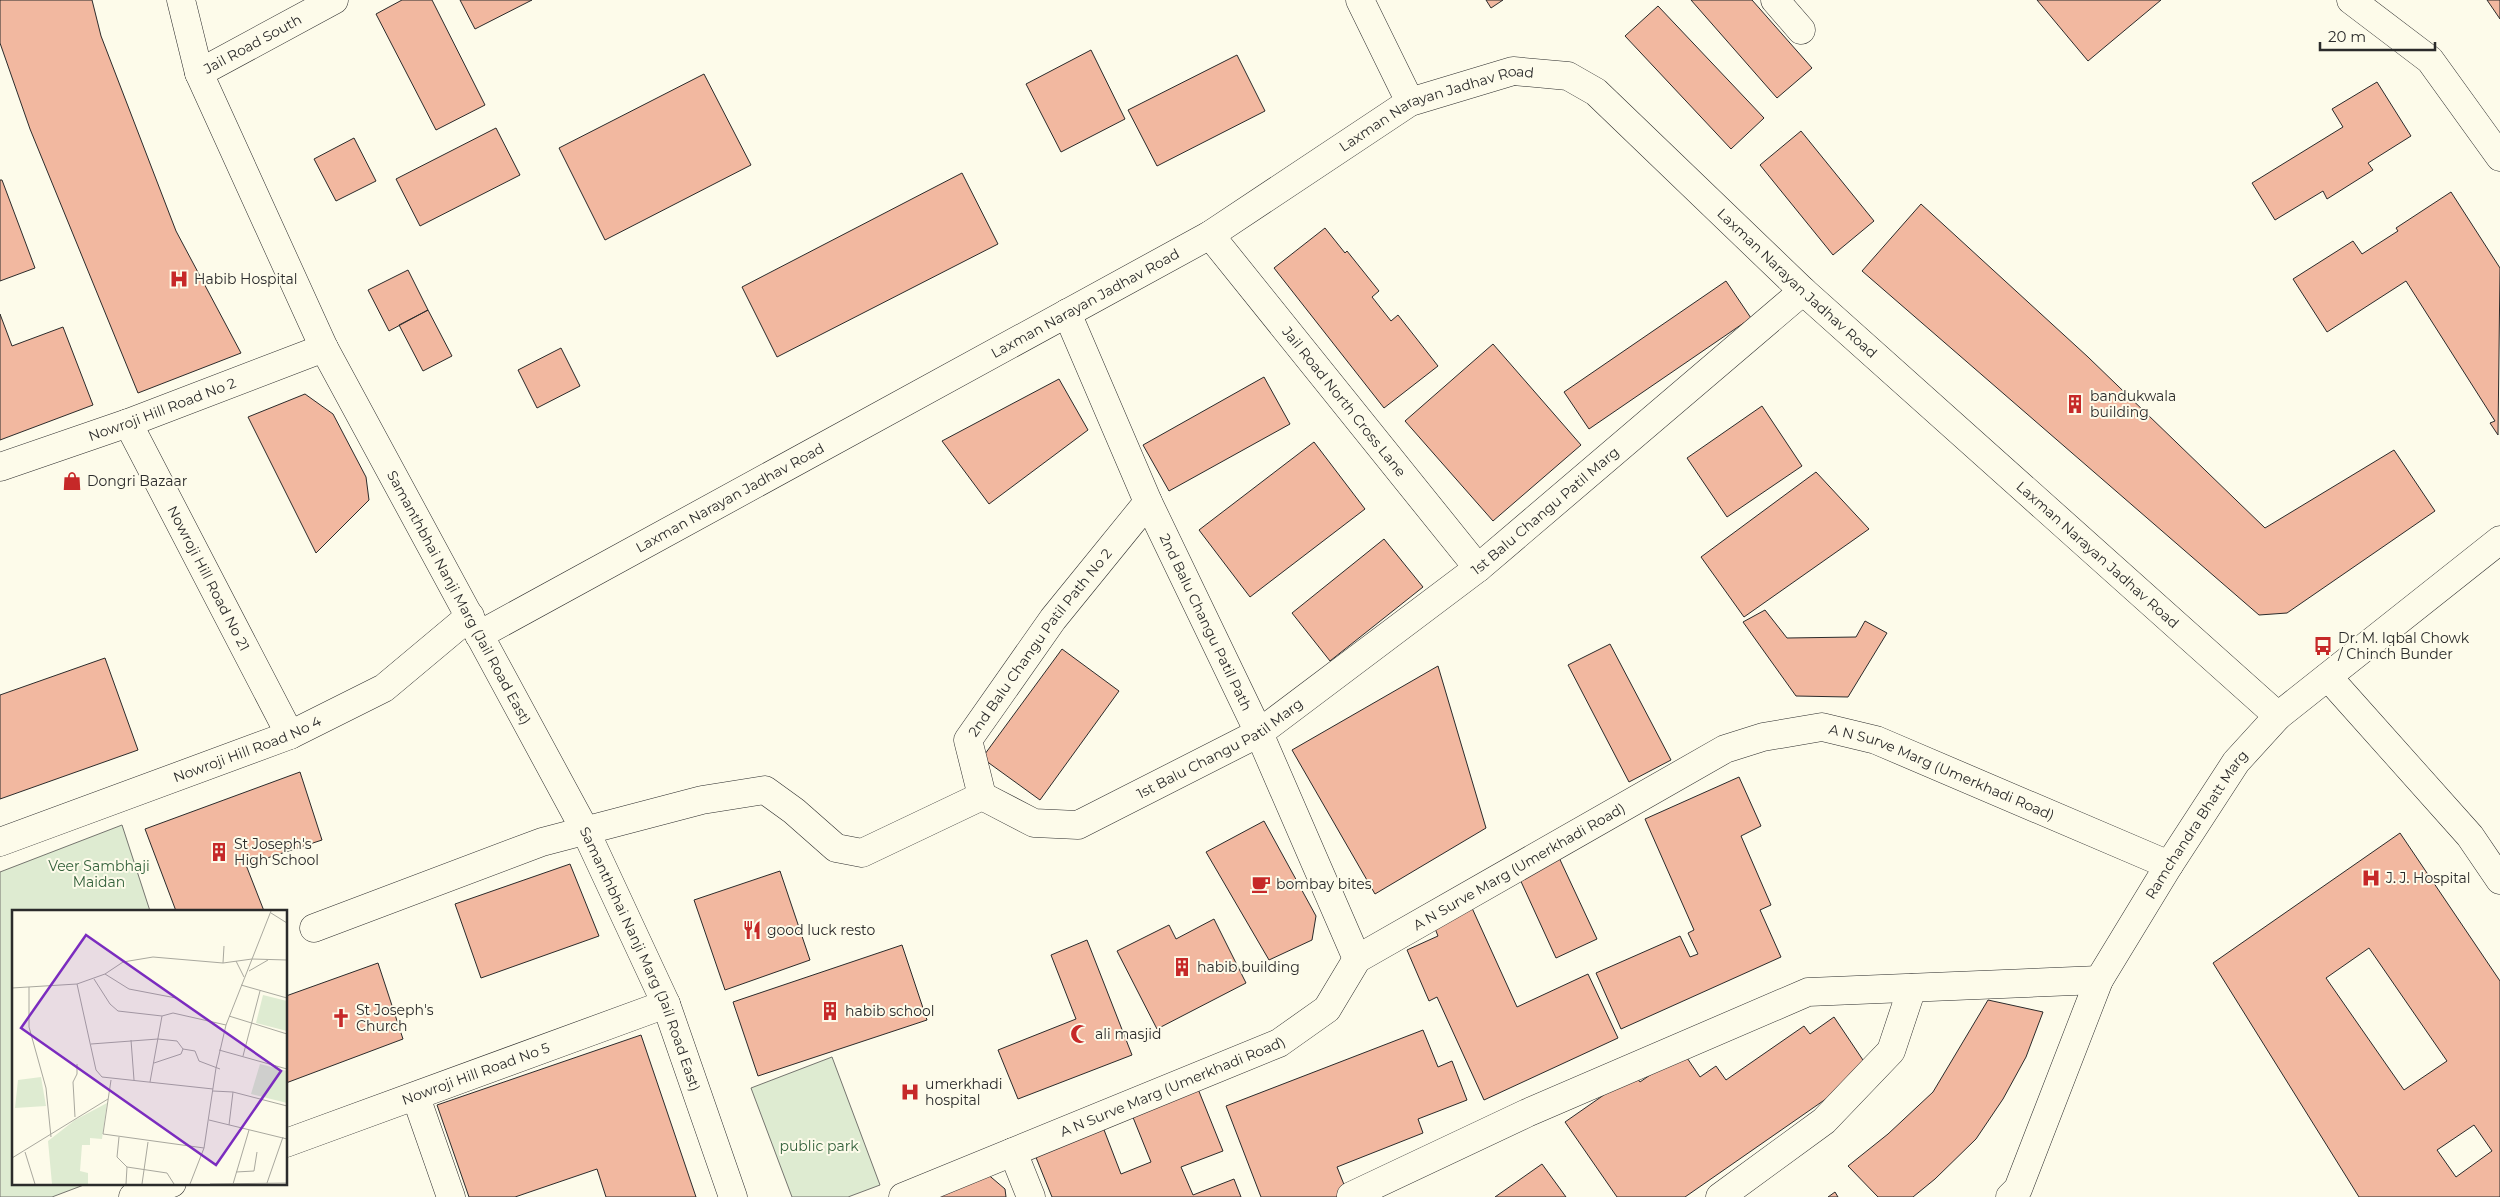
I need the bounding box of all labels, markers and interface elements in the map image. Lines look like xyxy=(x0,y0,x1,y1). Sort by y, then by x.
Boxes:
street label: Jail Road South xyxy=(200,10,305,78)
scale bar xyxy=(2320,20,2435,52)
text: 20 m xyxy=(2328,27,2366,46)
street label: Laxman Narayan Jadhav Road xyxy=(1336,61,1535,156)
street label: Laxman Narayan Jadhav Road xyxy=(1713,204,1881,362)
street label: Laxman Narayan Jadhav Road xyxy=(988,245,1182,362)
hospital icon: Habib Hospital xyxy=(168,268,190,290)
place label: Habib Hospital xyxy=(194,270,298,288)
street label: Jail Road North Cross Lane xyxy=(1278,322,1410,480)
street label: Nowroji Hill Road No 2 xyxy=(86,374,238,445)
place label: bandukwala building xyxy=(2090,387,2176,421)
building icon: bandukwala building xyxy=(2064,393,2086,415)
street label: Laxman Narayan Jadhav Road xyxy=(633,439,827,556)
street label: 1st Balu Changu Patil Marg xyxy=(1468,443,1623,579)
street label: Samanthbhai Nanji Marg (Jail Road East) xyxy=(383,467,535,728)
shop icon: Dongri Bazaar xyxy=(61,470,83,492)
place label: Dongri Bazaar xyxy=(87,472,188,490)
street label: Laxman Narayan Jadhav Road xyxy=(2013,477,2183,632)
street label: Nowroji Hill Road No 21 xyxy=(163,503,254,654)
street label: 2nd Balu Changu Patil Path xyxy=(1156,531,1256,714)
street label: 2nd Balu Changu Patil Path No 2 xyxy=(964,545,1116,740)
place label: Dr. M. Iqbal Chowk / Chinch Bunder xyxy=(2337,629,2470,663)
bus stop icon: Dr. M. Iqbal Chowk / Chinch Bunder xyxy=(2312,635,2334,657)
street label: 1st Balu Changu Patil Marg xyxy=(1134,694,1306,803)
street label: Nowroji Hill Road No 4 xyxy=(171,712,325,786)
street label: A N Surve Marg (Umerkhadi Road) xyxy=(1827,720,2057,824)
street label: Ramchandra Bhatt Marg xyxy=(2141,746,2252,902)
street label: A N Surve Marg (Umerkhadi Road) xyxy=(1410,799,1628,934)
street label: Samanthbhai Nanji Marg (Jail Road East) xyxy=(576,824,705,1094)
place label: St Joseph's High School xyxy=(234,835,319,869)
building icon: St Joseph's High School xyxy=(208,841,230,863)
park label: Veer Sambhaji Maidan xyxy=(48,857,150,891)
hospital icon: J. J. Hospital xyxy=(2360,867,2382,889)
place label: J. J. Hospital xyxy=(2385,869,2471,887)
cafe icon: bombay bites xyxy=(1250,873,1272,895)
place label: bombay bites xyxy=(1276,875,1372,893)
inset map xyxy=(12,910,288,1184)
restaurant icon: good luck resto xyxy=(741,919,763,941)
place label: good luck resto xyxy=(767,921,875,939)
building icon: habib building xyxy=(1171,956,1193,978)
place label: habib building xyxy=(1197,958,1300,976)
building icon: habib school xyxy=(819,1000,841,1022)
place label: St Joseph's Church xyxy=(356,1001,434,1035)
place label: habib school xyxy=(845,1002,935,1020)
church icon: St Joseph's Church xyxy=(330,1007,352,1029)
mosque icon: ali masjid xyxy=(1069,1023,1091,1045)
place label: ali masjid xyxy=(1095,1025,1162,1043)
street label: A N Surve Marg (Umerkhadi Road) xyxy=(1057,1033,1289,1141)
street label: Nowroji Hill Road No 5 xyxy=(399,1038,552,1109)
place label: umerkhadi hospital xyxy=(925,1075,1003,1109)
hospital icon: umerkhadi hospital xyxy=(899,1081,921,1103)
park label: public park xyxy=(779,1137,859,1155)

